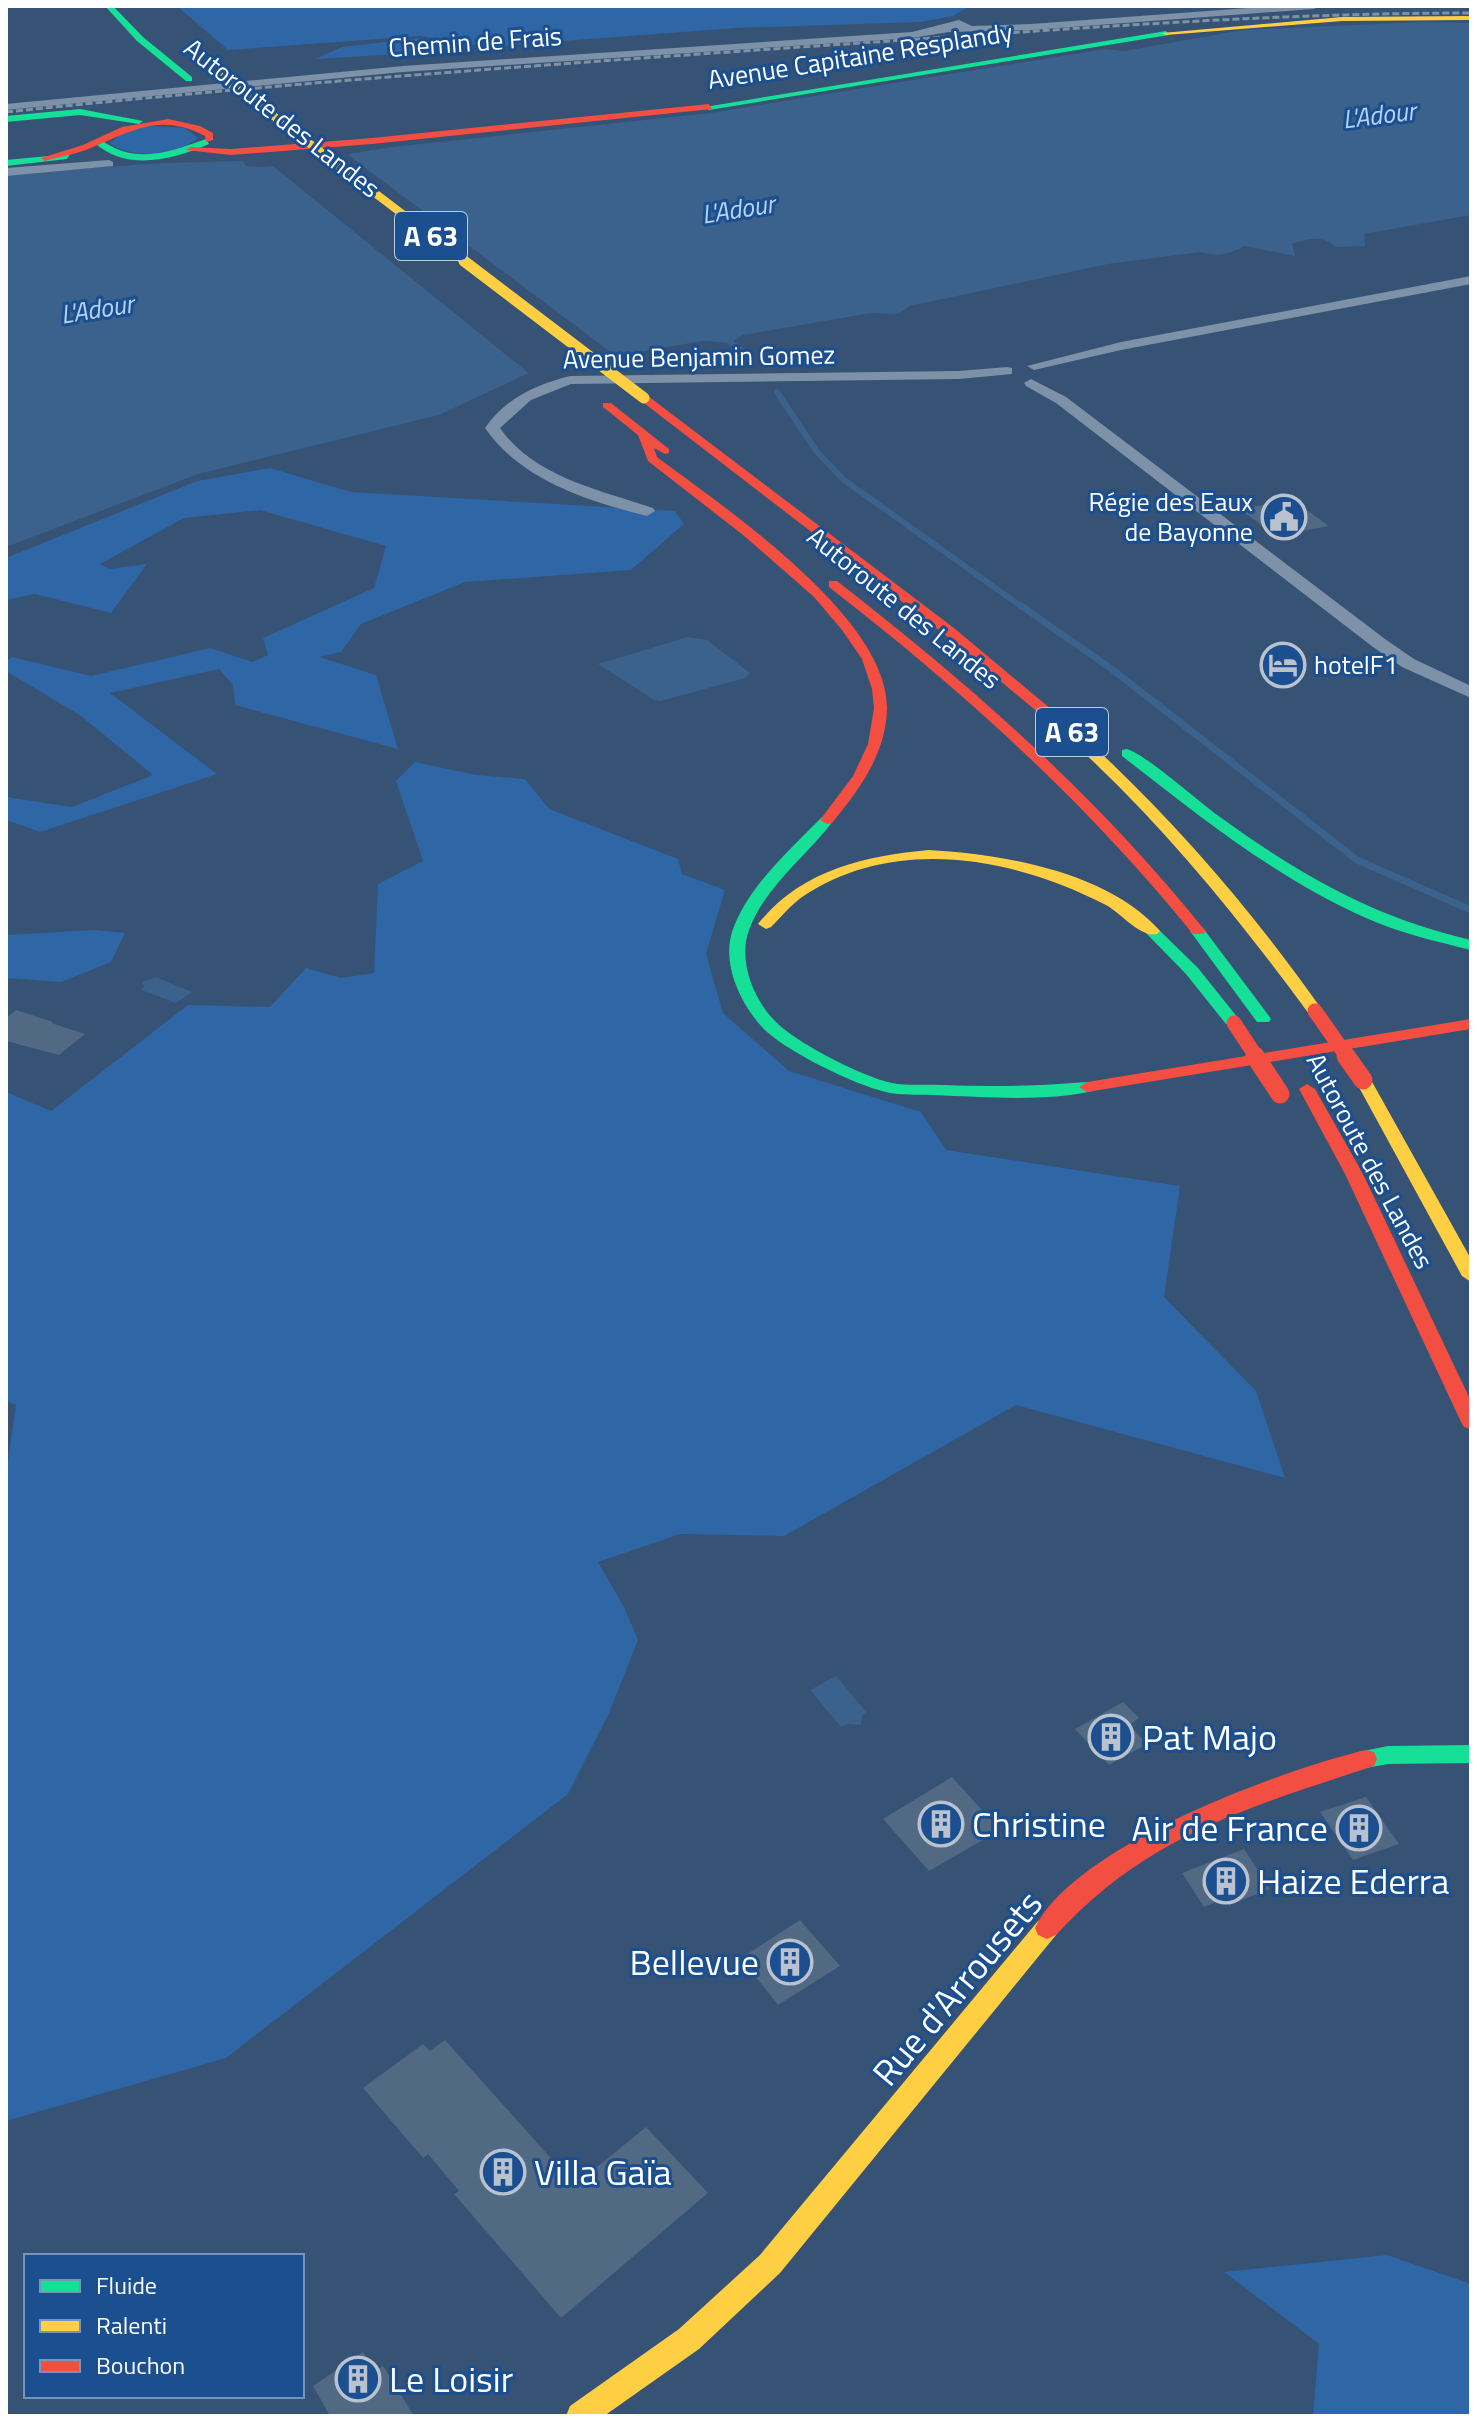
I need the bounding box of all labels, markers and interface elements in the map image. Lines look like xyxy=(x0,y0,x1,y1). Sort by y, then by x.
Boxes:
street label: Avenue Capitaine Resplandy xyxy=(705,12,1015,99)
street label: Chemin de Frais xyxy=(387,16,563,67)
street label: Autoroute des Landes xyxy=(176,29,389,207)
water label: L'Adour xyxy=(1340,90,1420,138)
water label: L'Adour xyxy=(699,183,780,234)
road number: A 63 xyxy=(395,212,467,260)
water label: L'Adour xyxy=(58,283,139,334)
street label: Avenue Benjamin Gomez xyxy=(562,335,836,378)
place label: Régie des Eaux de Bayonne xyxy=(1089,482,1253,551)
public building icon: Régie des Eaux de Bayonne xyxy=(1260,493,1308,541)
street label: Autoroute des Landes xyxy=(799,517,1010,698)
hotel icon: hotelF1 xyxy=(1259,641,1307,689)
place label: hotelF1 xyxy=(1314,645,1398,684)
road number: A 63 xyxy=(1036,708,1108,756)
street label: Autoroute des Landes xyxy=(1297,1046,1444,1276)
place label: Pat Majo xyxy=(1142,1709,1277,1764)
building icon: Pat Majo xyxy=(1087,1713,1135,1761)
place label: Christine xyxy=(972,1796,1106,1851)
building icon: Christine xyxy=(917,1800,965,1848)
place label: Air de France xyxy=(1131,1800,1328,1855)
building icon: Air de France xyxy=(1335,1804,1383,1852)
place label: Haize Ederra xyxy=(1257,1853,1449,1908)
building icon: Haize Ederra xyxy=(1202,1857,1250,1905)
street label: Rue d'Arrousets xyxy=(858,1878,1055,2098)
place label: Bellevue xyxy=(630,1934,759,1989)
building icon: Bellevue xyxy=(766,1938,814,1986)
place label: Villa Gaïa xyxy=(534,2144,672,2199)
building icon: Villa Gaïa xyxy=(479,2148,527,2196)
legend xyxy=(24,2254,304,2398)
text: Fluide xyxy=(96,2267,157,2303)
text: Ralenti xyxy=(96,2307,167,2343)
text: Bouchon xyxy=(96,2347,185,2383)
place label: Le Loisir xyxy=(389,2351,513,2406)
building icon: Le Loisir xyxy=(334,2355,382,2403)

